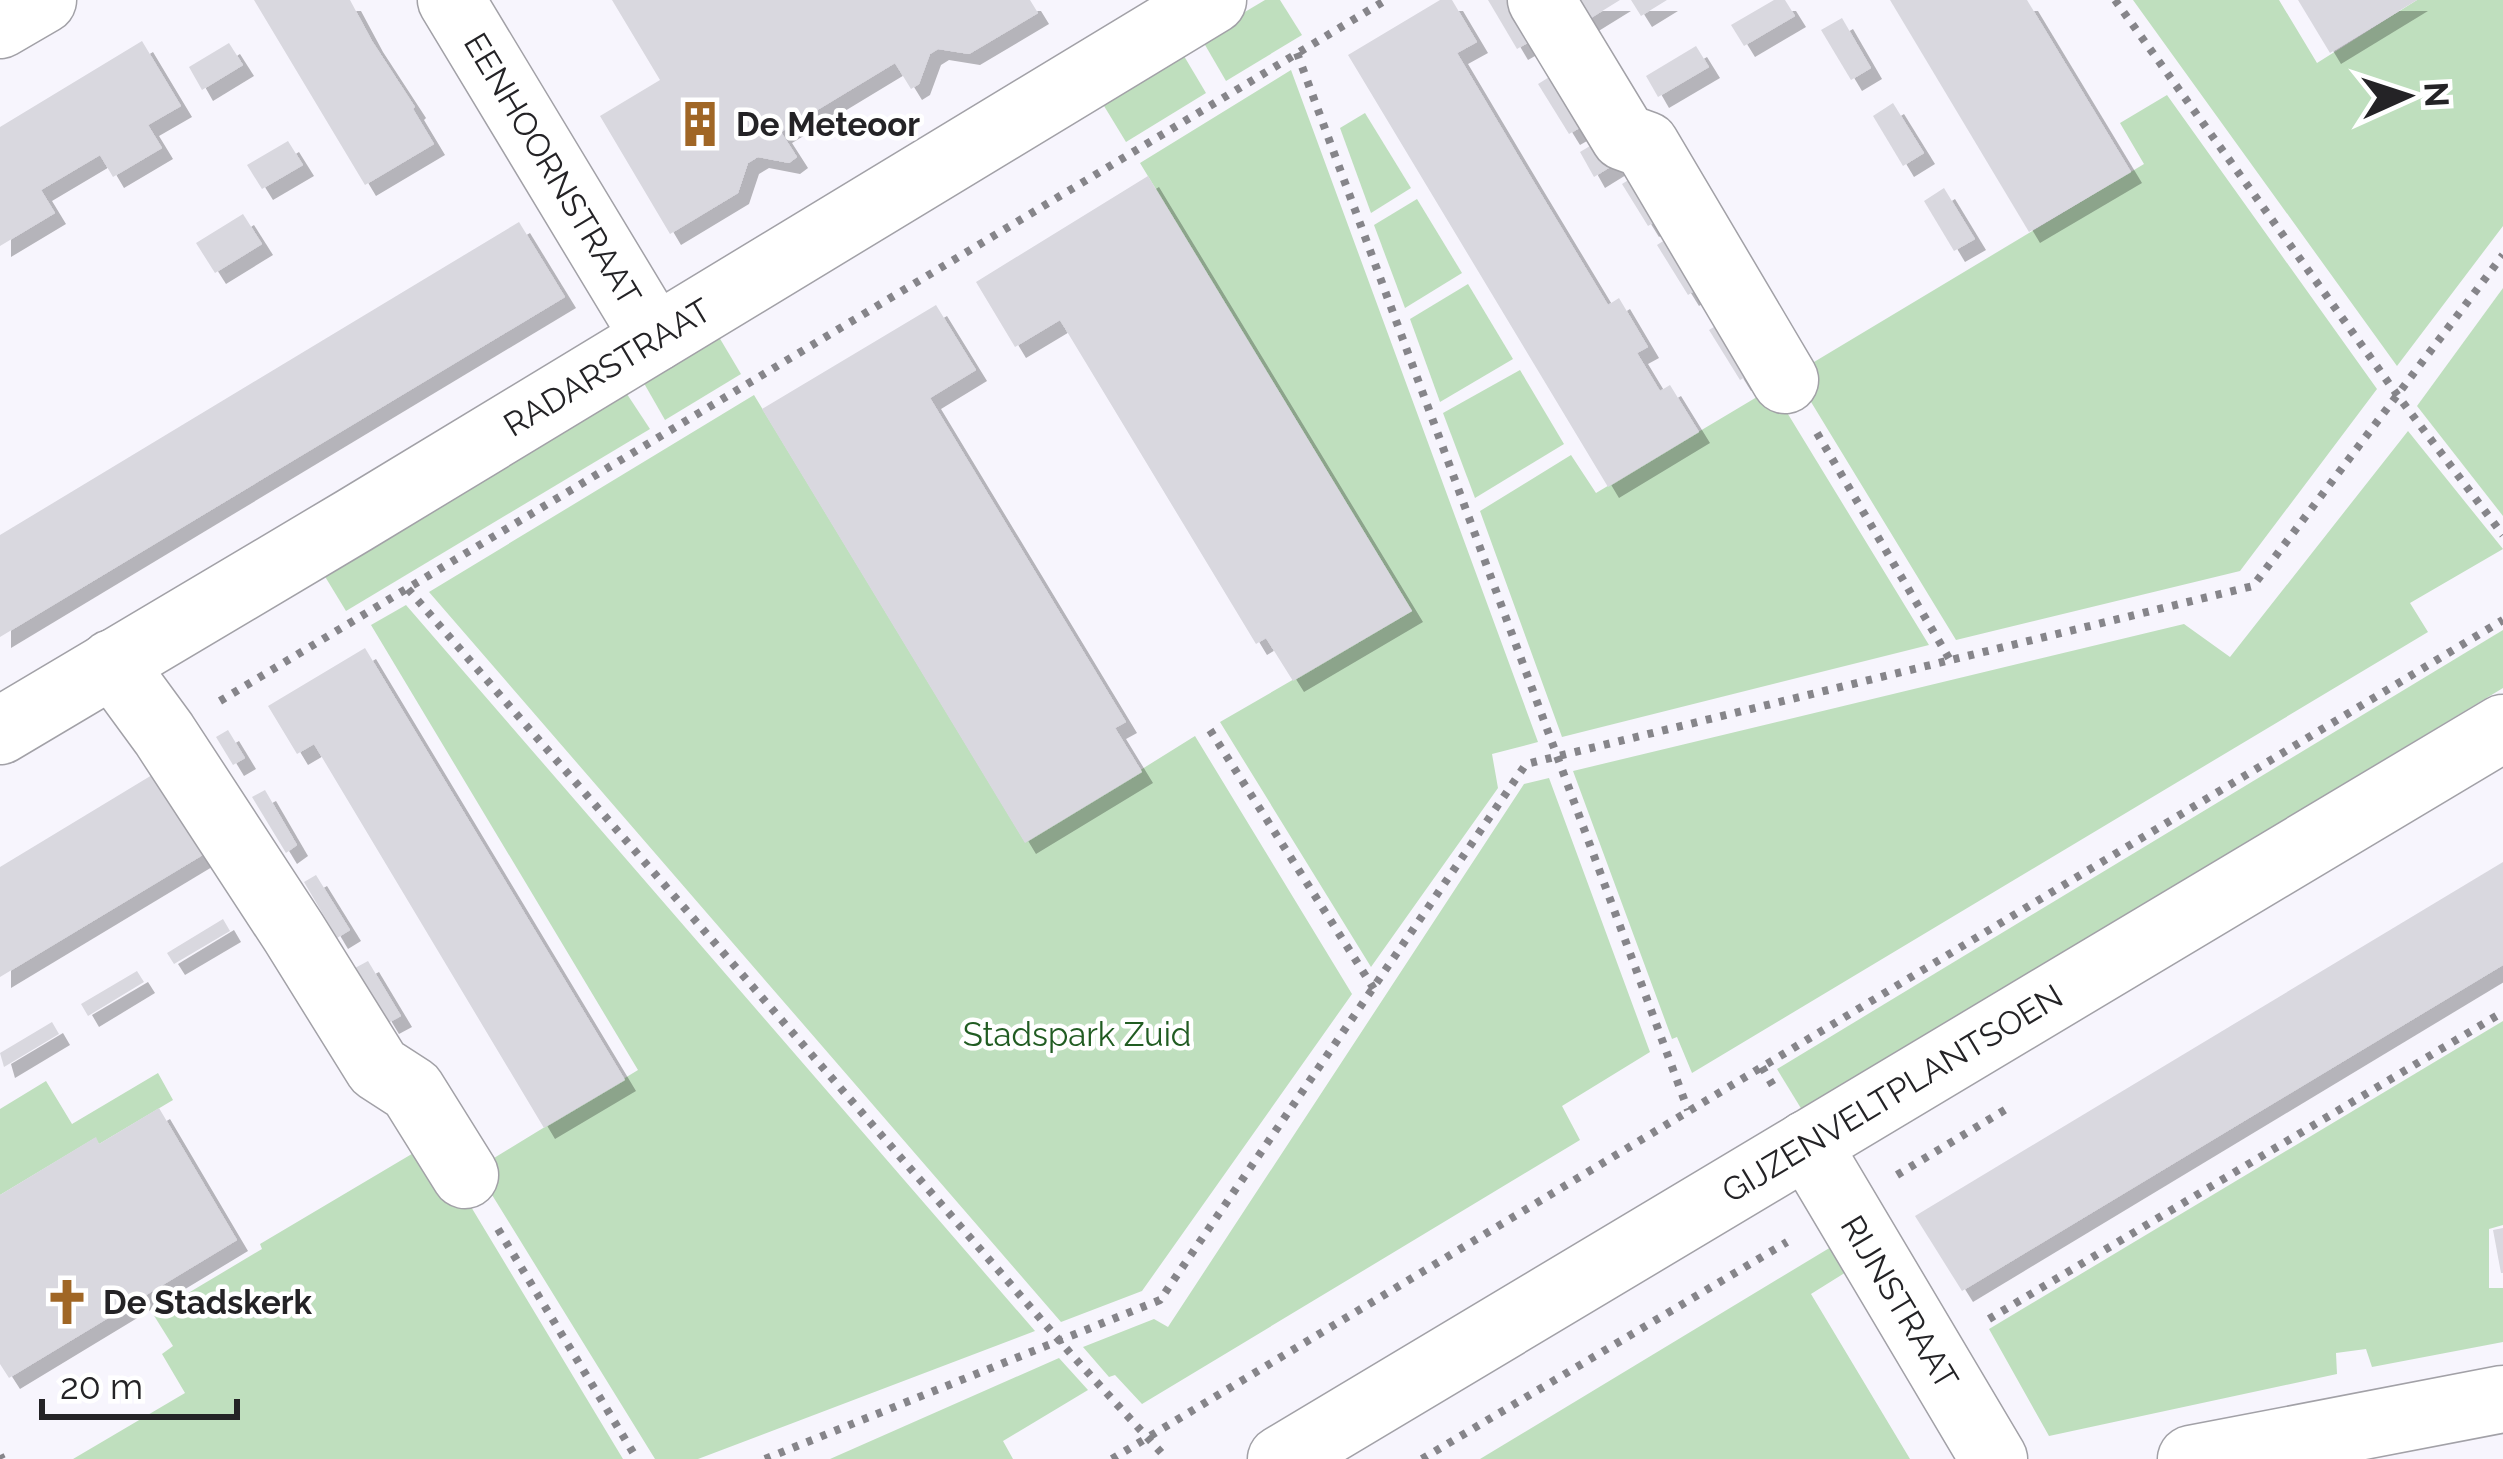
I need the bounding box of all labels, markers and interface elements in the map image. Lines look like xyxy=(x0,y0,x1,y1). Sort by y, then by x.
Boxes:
street label: EENHOORNSTRAAT xyxy=(456,26,649,312)
north arrow xyxy=(2347,36,2467,156)
text: N xyxy=(2416,81,2457,108)
building icon: De Meteoor xyxy=(675,99,725,149)
place label: De Meteoor xyxy=(736,105,920,144)
street label: RADARSTRAAT xyxy=(497,290,718,445)
street label: GIJZENVELTPLANTSOEN xyxy=(1715,976,2070,1211)
park label: Stadspark Zuid xyxy=(963,1015,1191,1054)
street label: RIJNSTRAAT xyxy=(1833,1209,1967,1396)
church icon: De Stadskerk xyxy=(42,1277,92,1327)
place label: De Stadskerk xyxy=(103,1283,312,1322)
scale bar xyxy=(42,1345,237,1419)
text: 20 m xyxy=(60,1365,143,1407)

